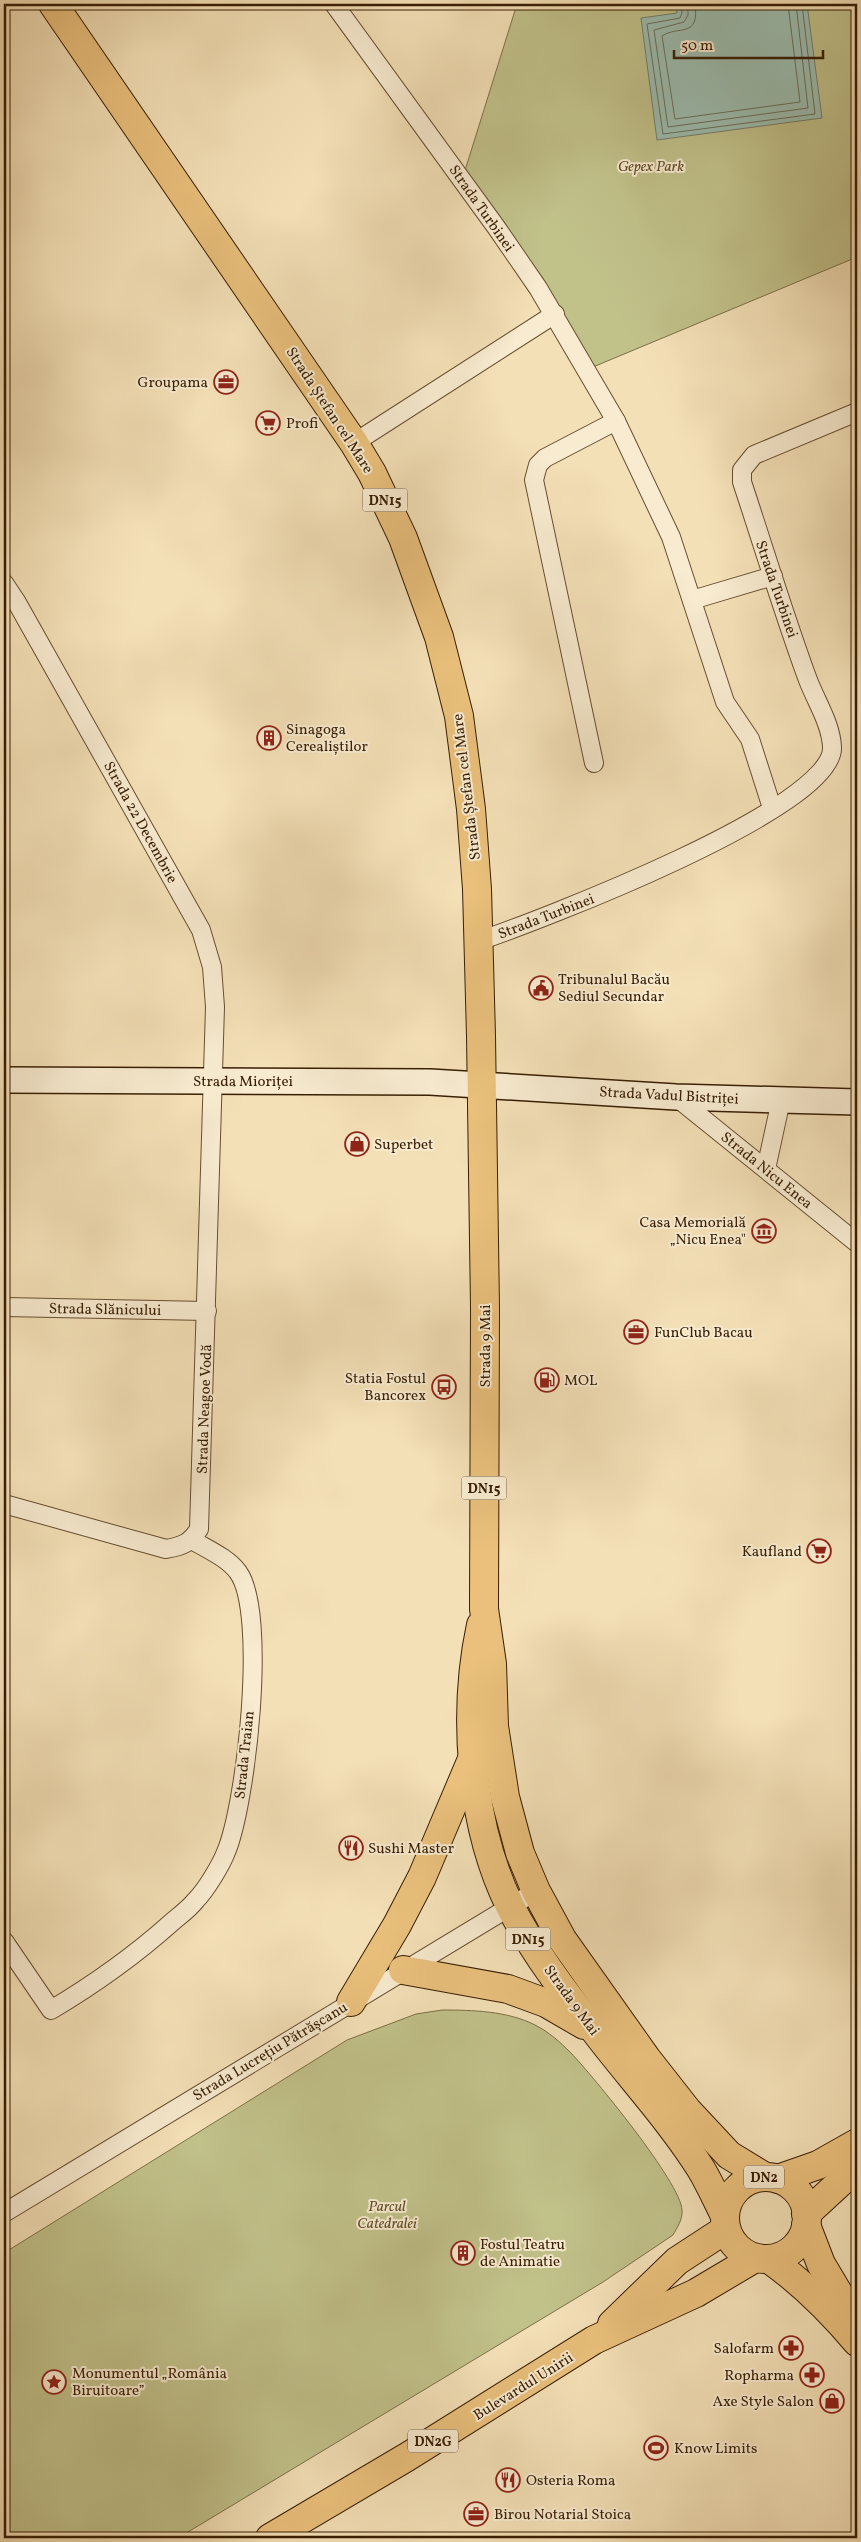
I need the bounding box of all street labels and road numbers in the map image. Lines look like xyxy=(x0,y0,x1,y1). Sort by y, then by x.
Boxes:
street label: Strada Turbinei xyxy=(443,161,519,257)
street label: Strada Ștefan cel Mare xyxy=(280,343,378,478)
road number: DN15 xyxy=(362,488,408,512)
street label: Strada Turbinei xyxy=(749,538,802,641)
street label: Strada Ștefan cel Mare xyxy=(448,712,487,861)
street label: Strada 22 Decembrie xyxy=(97,758,182,888)
street label: Strada Turbinei xyxy=(495,889,598,945)
street label: Strada Mioriței xyxy=(193,1072,293,1093)
street label: Strada Vadul Bistriței xyxy=(599,1082,739,1111)
street label: Strada Nicu Enea xyxy=(716,1128,816,1215)
street label: Strada Slănicului xyxy=(49,1299,161,1322)
street label: Strada 9 Mai xyxy=(476,1305,497,1387)
street label: Strada Neagoe Vodă xyxy=(193,1344,218,1474)
road number: DN15 xyxy=(462,1476,506,1500)
street label: Strada Traian xyxy=(230,1710,261,1800)
road number: DN15 xyxy=(506,1928,550,1950)
street label: Strada 9 Mai xyxy=(538,1961,604,2041)
street label: Strada Lucrețiu Pătrășcanu xyxy=(189,1998,352,2107)
road number: DN2 xyxy=(744,2166,784,2188)
street label: Bulevardul Unirii xyxy=(470,2348,578,2426)
road number: DN2G xyxy=(408,2430,458,2452)

